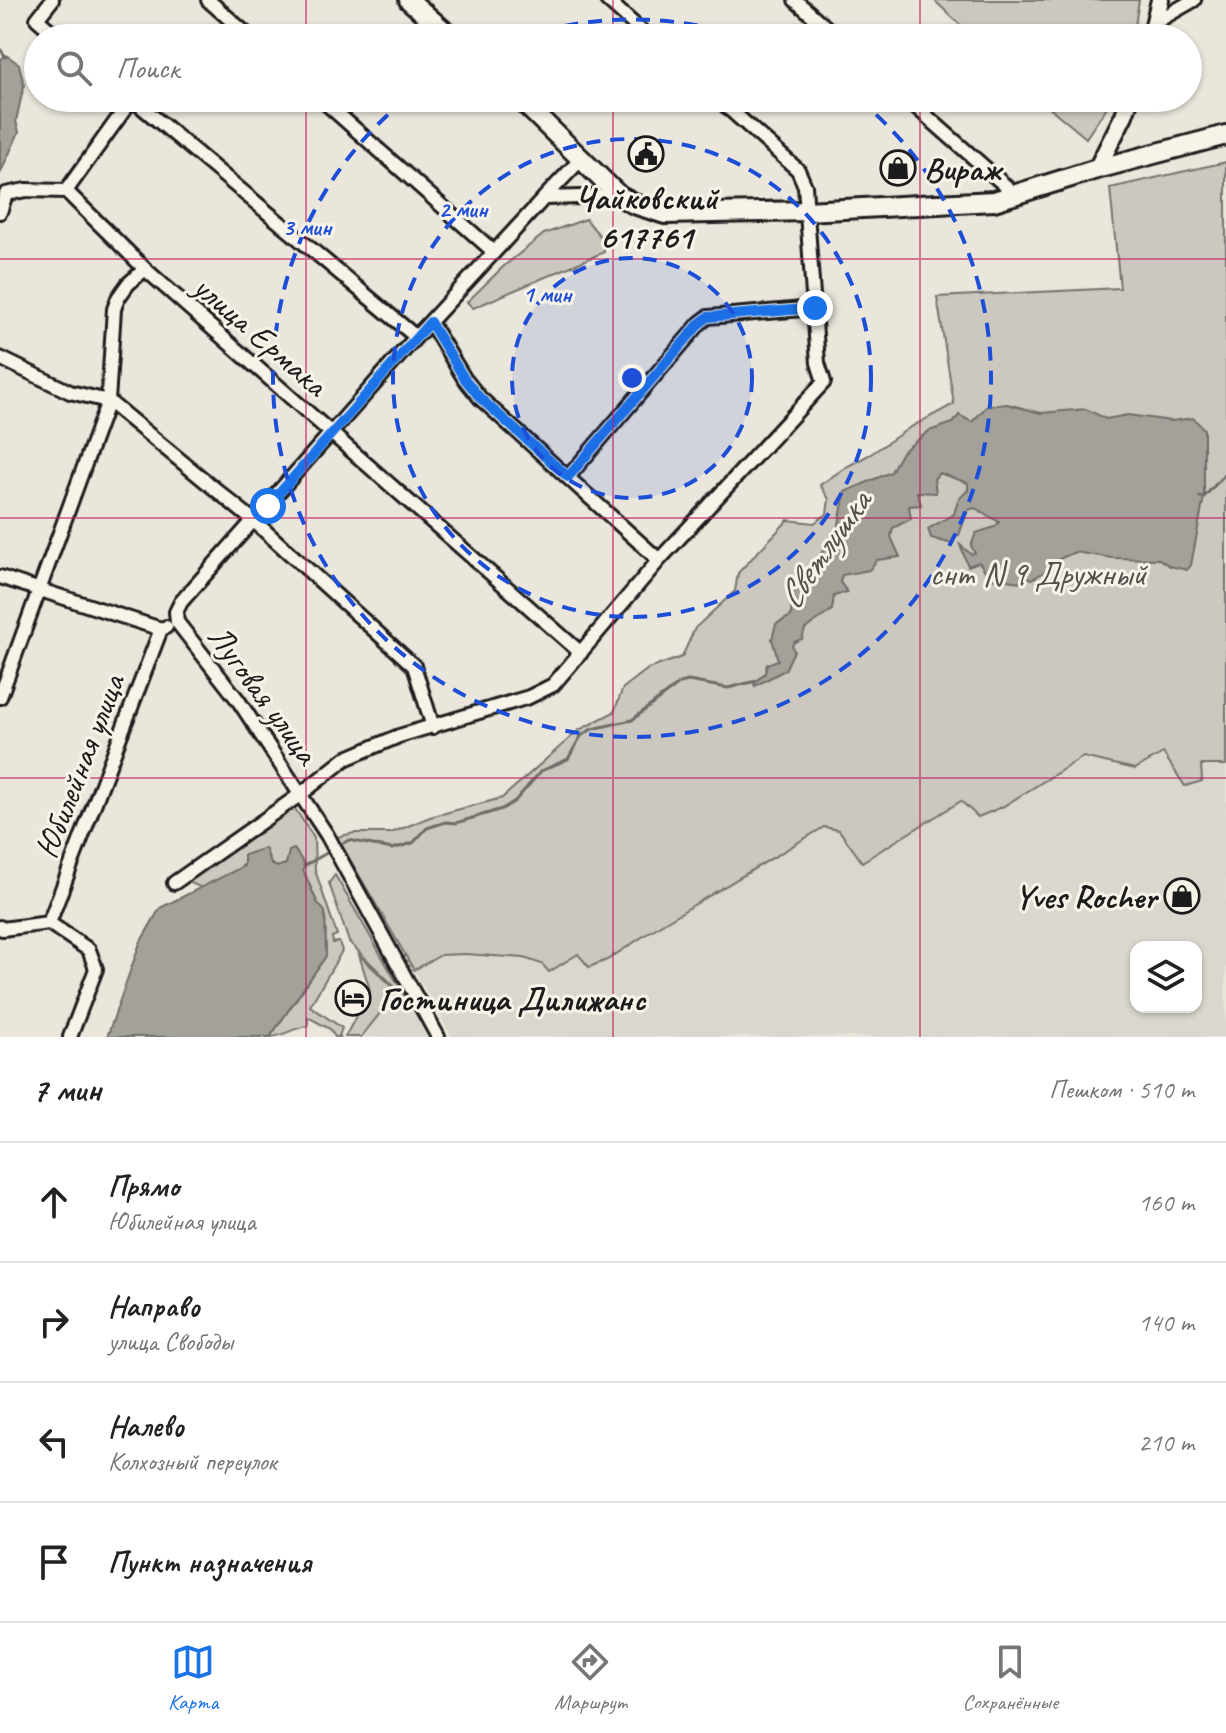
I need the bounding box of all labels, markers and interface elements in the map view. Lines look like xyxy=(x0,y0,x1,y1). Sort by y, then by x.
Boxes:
search box xyxy=(24,24,1202,112)
icon: search xyxy=(52,46,96,90)
text: Поиск xyxy=(116,49,179,87)
public building icon: Чайковский 617761 xyxy=(627,135,665,173)
place label: Вираж xyxy=(924,147,1004,190)
shop icon: Вираж xyxy=(879,149,917,187)
place label: Чайковский 617761 xyxy=(574,176,720,258)
text: 2 мин xyxy=(439,194,489,224)
text: 3 мин xyxy=(283,212,333,242)
street label: улица Ермака xyxy=(183,264,338,407)
text: 1 мин xyxy=(523,279,573,309)
route end xyxy=(797,290,833,326)
centre of rings xyxy=(618,364,646,392)
water label: Светлушка xyxy=(767,478,883,618)
route start xyxy=(250,488,286,524)
park label: снт N 9 Дружный xyxy=(930,552,1148,595)
street label: Луговая улица xyxy=(199,616,330,774)
street label: Юбилейная улица xyxy=(25,666,135,864)
place label: Yves Rocher xyxy=(1015,875,1160,918)
shop icon: Yves Rocher xyxy=(1163,877,1201,915)
map controls xyxy=(1130,941,1202,1013)
button: layers xyxy=(1130,941,1202,1013)
place label: Гостиница Дилижанс xyxy=(379,977,647,1020)
hotel icon: Гостиница Дилижанс xyxy=(334,979,372,1017)
text: 7 мин xyxy=(32,1068,101,1111)
text: Пешком · 510 m xyxy=(1049,1073,1194,1106)
text: Прямо xyxy=(108,1167,179,1205)
icon: ahead xyxy=(32,1180,76,1224)
text: 160 m xyxy=(1138,1186,1194,1219)
text: Юбилейная улица xyxy=(108,1205,256,1238)
text: Направо xyxy=(108,1287,200,1325)
icon: right xyxy=(32,1300,76,1344)
text: 140 m xyxy=(1138,1306,1194,1339)
text: улица Свободы xyxy=(108,1325,233,1358)
text: Налево xyxy=(108,1407,184,1445)
icon: left xyxy=(32,1420,76,1464)
text: 210 m xyxy=(1138,1426,1194,1459)
text: Колхозный переулок xyxy=(108,1445,277,1478)
icon: arrive xyxy=(32,1540,76,1584)
text: Пункт назначения xyxy=(108,1543,311,1581)
tab: Карта xyxy=(168,1640,218,1716)
tab: Маршрут xyxy=(554,1640,627,1716)
tab: Сохранённые xyxy=(963,1640,1058,1716)

